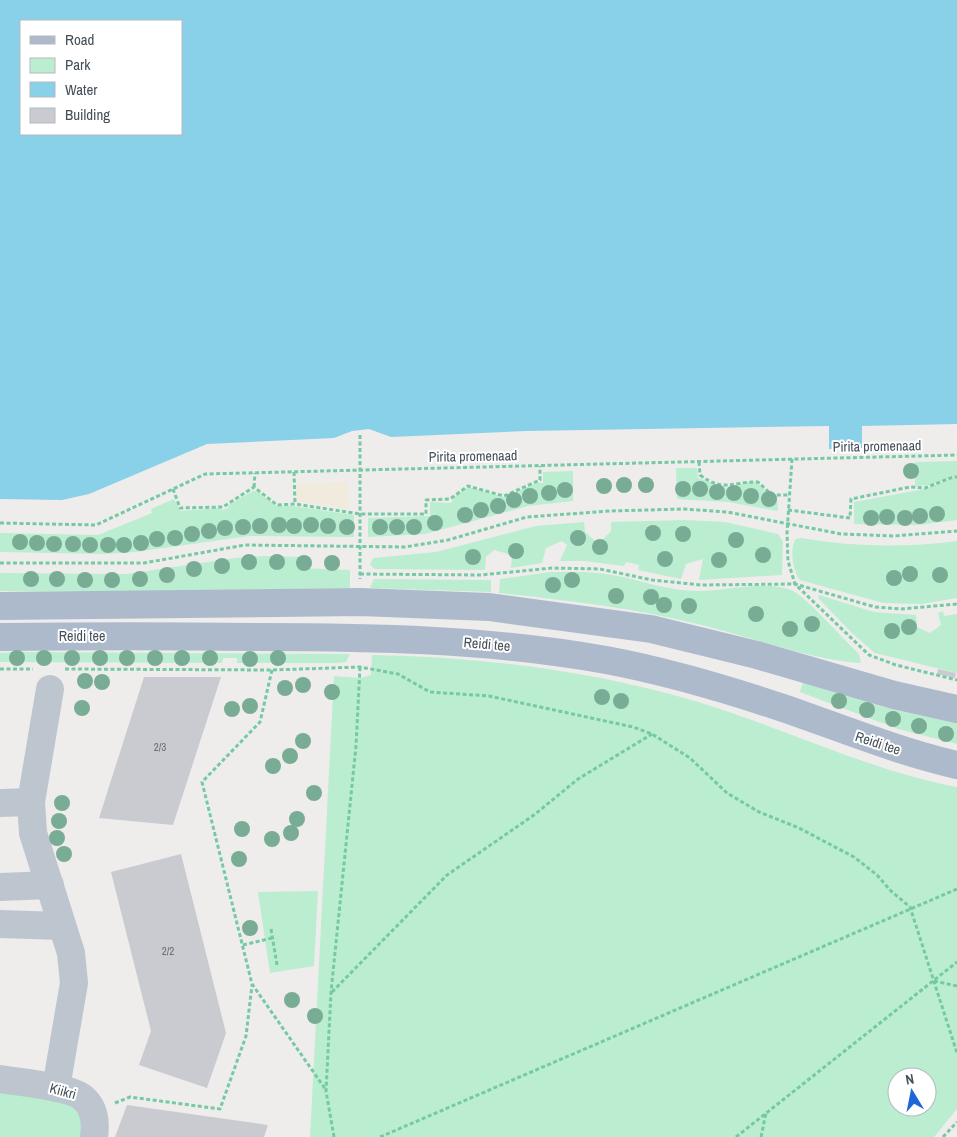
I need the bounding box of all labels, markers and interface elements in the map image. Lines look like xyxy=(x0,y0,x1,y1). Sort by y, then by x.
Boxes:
legend xyxy=(20,20,182,135)
text: Road xyxy=(65,29,94,50)
text: Park xyxy=(65,54,91,75)
text: Water xyxy=(65,79,97,100)
text: Building xyxy=(65,104,110,125)
street label: Pirita promenaad xyxy=(832,436,922,456)
street label: Pirita promenaad xyxy=(428,446,518,466)
street label: Reidi tee xyxy=(59,627,105,645)
street label: Reidi tee xyxy=(463,633,511,655)
street label: Reidi tee xyxy=(853,727,903,759)
house number: 2/3 xyxy=(154,740,166,754)
house number: 2/2 xyxy=(162,944,174,958)
north arrow xyxy=(887,1067,937,1117)
text: N xyxy=(904,1070,915,1089)
street label: Kiikri xyxy=(48,1079,78,1103)

